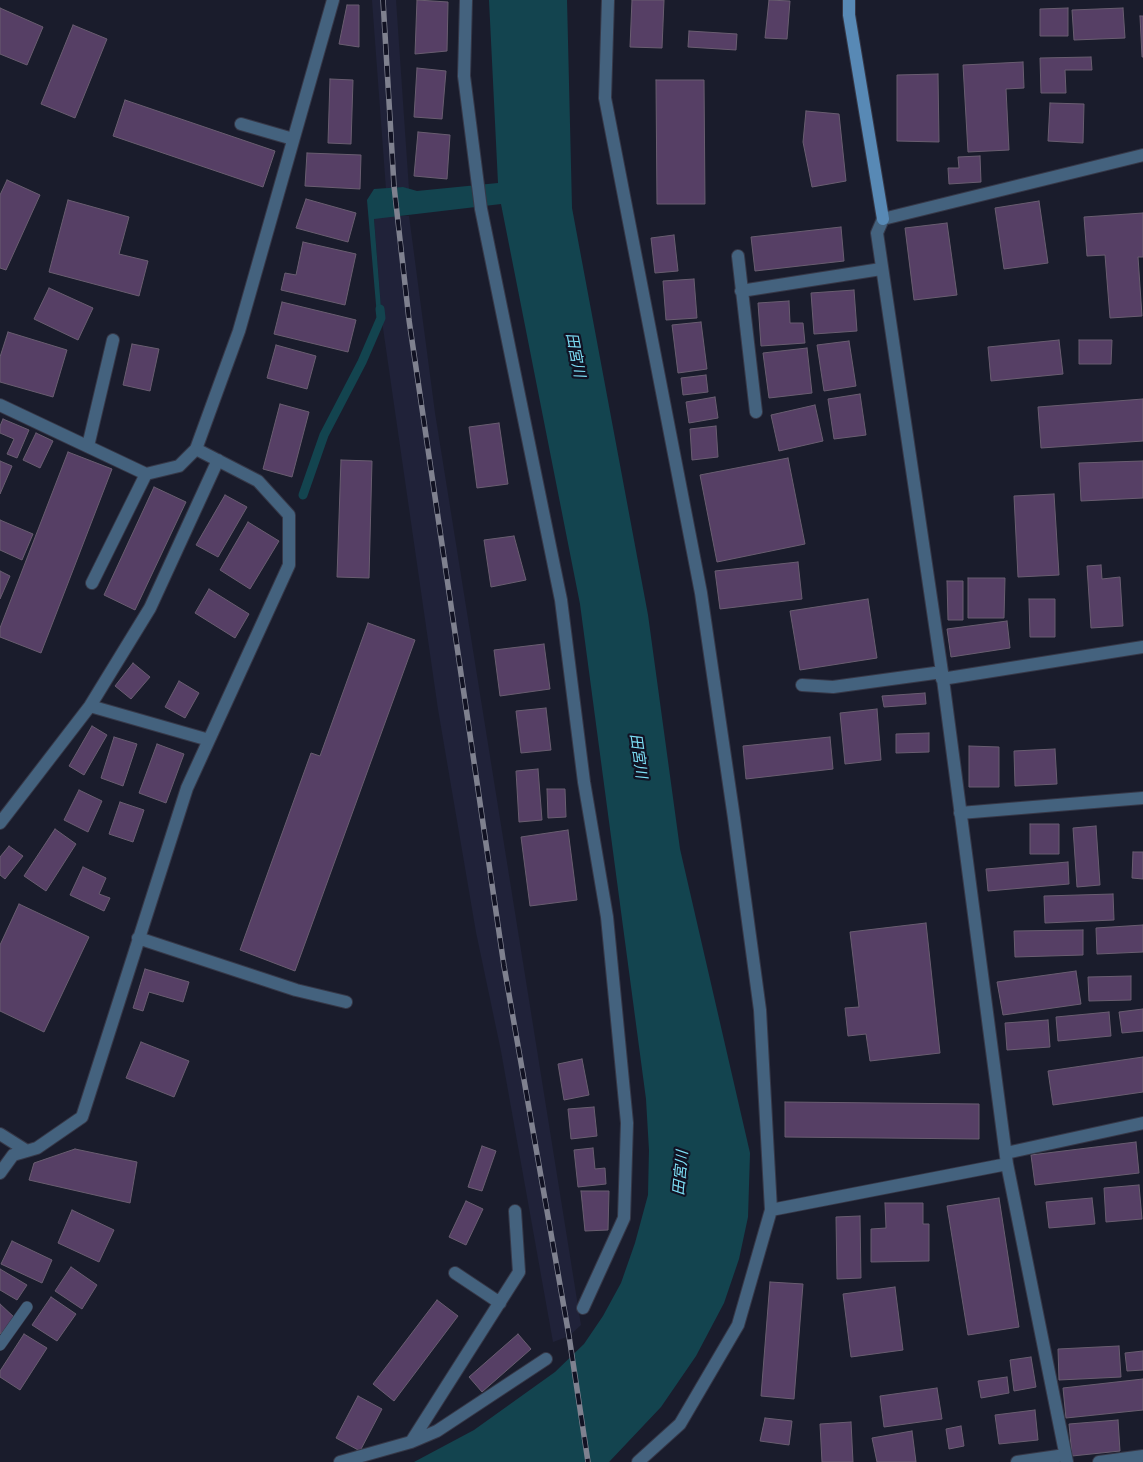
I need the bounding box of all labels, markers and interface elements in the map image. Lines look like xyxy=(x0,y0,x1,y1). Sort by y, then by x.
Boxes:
water label: 田宮川 xyxy=(562,331,588,379)
water label: 田宮川 xyxy=(626,732,650,780)
water label: 田宮川 xyxy=(670,1150,692,1196)

